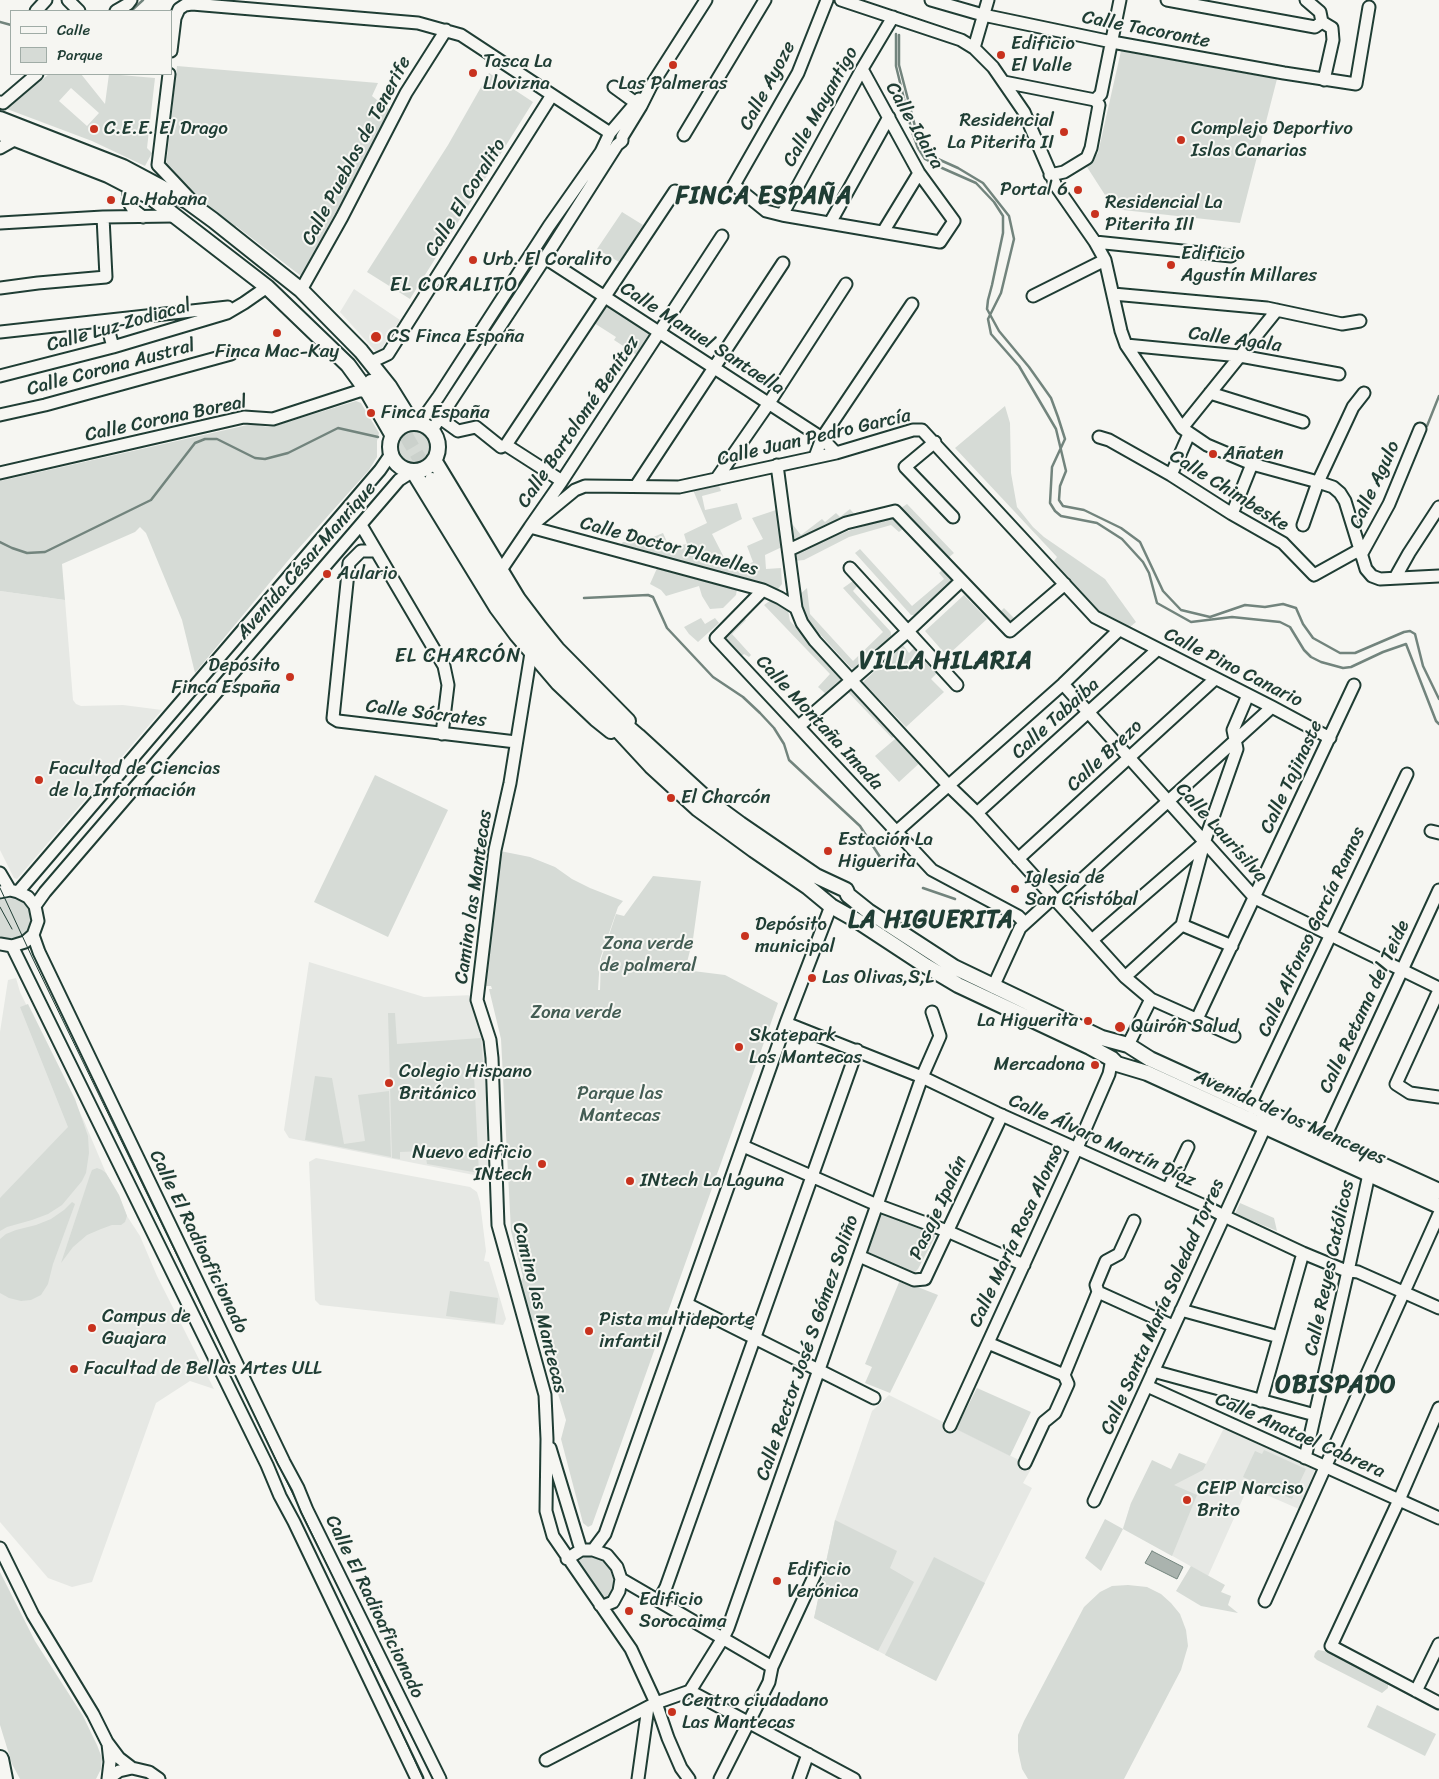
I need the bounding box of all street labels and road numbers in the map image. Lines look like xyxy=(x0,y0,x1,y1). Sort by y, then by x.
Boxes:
street label: Calle Tacoronte xyxy=(1080,6,1212,54)
street label: Calle Ayoze xyxy=(735,38,801,134)
street label: Calle Mayantigo xyxy=(779,43,863,171)
street label: Calle Pueblos de Tenerife xyxy=(297,53,417,249)
street label: Calle Idaira xyxy=(880,78,948,174)
street label: Calle El Coralito xyxy=(421,135,511,261)
street label: Calle Manuel Santaella xyxy=(616,277,788,401)
street label: Calle Luz Zodiacal xyxy=(44,294,194,358)
street label: Calle Agala xyxy=(1187,322,1283,358)
street label: Calle Bartolomé Benítez xyxy=(513,332,645,512)
street label: Calle Corona Austral xyxy=(24,335,198,401)
street label: Calle Corona Boreal xyxy=(83,391,249,447)
street label: Calle Juan Pedro García xyxy=(715,405,913,471)
street label: Calle Agulo xyxy=(1345,437,1405,533)
street label: Calle Chimbeske xyxy=(1165,445,1293,537)
street label: Avenida César Manrique xyxy=(232,478,382,644)
street label: Calle Doctor Planelles xyxy=(578,512,760,582)
street label: Calle Pino Canario xyxy=(1160,623,1306,713)
street label: Calle Montaña Imada xyxy=(751,651,887,795)
street label: Calle Tabaiba xyxy=(1007,674,1105,764)
street label: Calle Sócrates xyxy=(364,695,488,733)
street label: Calle Brezo xyxy=(1062,715,1148,797)
street label: Calle Tajinaste xyxy=(1256,717,1328,837)
street label: Calle Laurisilva xyxy=(1170,778,1272,888)
street label: Camino las Mantecas xyxy=(450,808,498,986)
street label: Calle Alfonso García Ramos xyxy=(1253,824,1371,1040)
street label: Calle Retama del Teide xyxy=(1315,917,1415,1097)
street label: Avenida de los Menceyes xyxy=(1191,1066,1389,1170)
street label: Calle Álvaro Martín Díaz xyxy=(1005,1089,1199,1193)
street label: Calle María Rosa Alonso xyxy=(965,1141,1069,1331)
street label: Calle El Radioaficionado xyxy=(144,1147,252,1337)
street label: Pasaje Ipalán xyxy=(905,1152,973,1264)
street label: Calle Santa María Soledad Torres xyxy=(1096,1176,1230,1438)
street label: Calle Reyes Católicos xyxy=(1300,1178,1360,1358)
street label: Calle Rector José S Gómez Soliño xyxy=(752,1212,864,1484)
street label: Camino las Mantecas xyxy=(507,1220,571,1396)
street label: Calle Anatael Cabrera xyxy=(1212,1388,1388,1484)
street label: Calle El Radioaficionado xyxy=(320,1512,428,1702)

